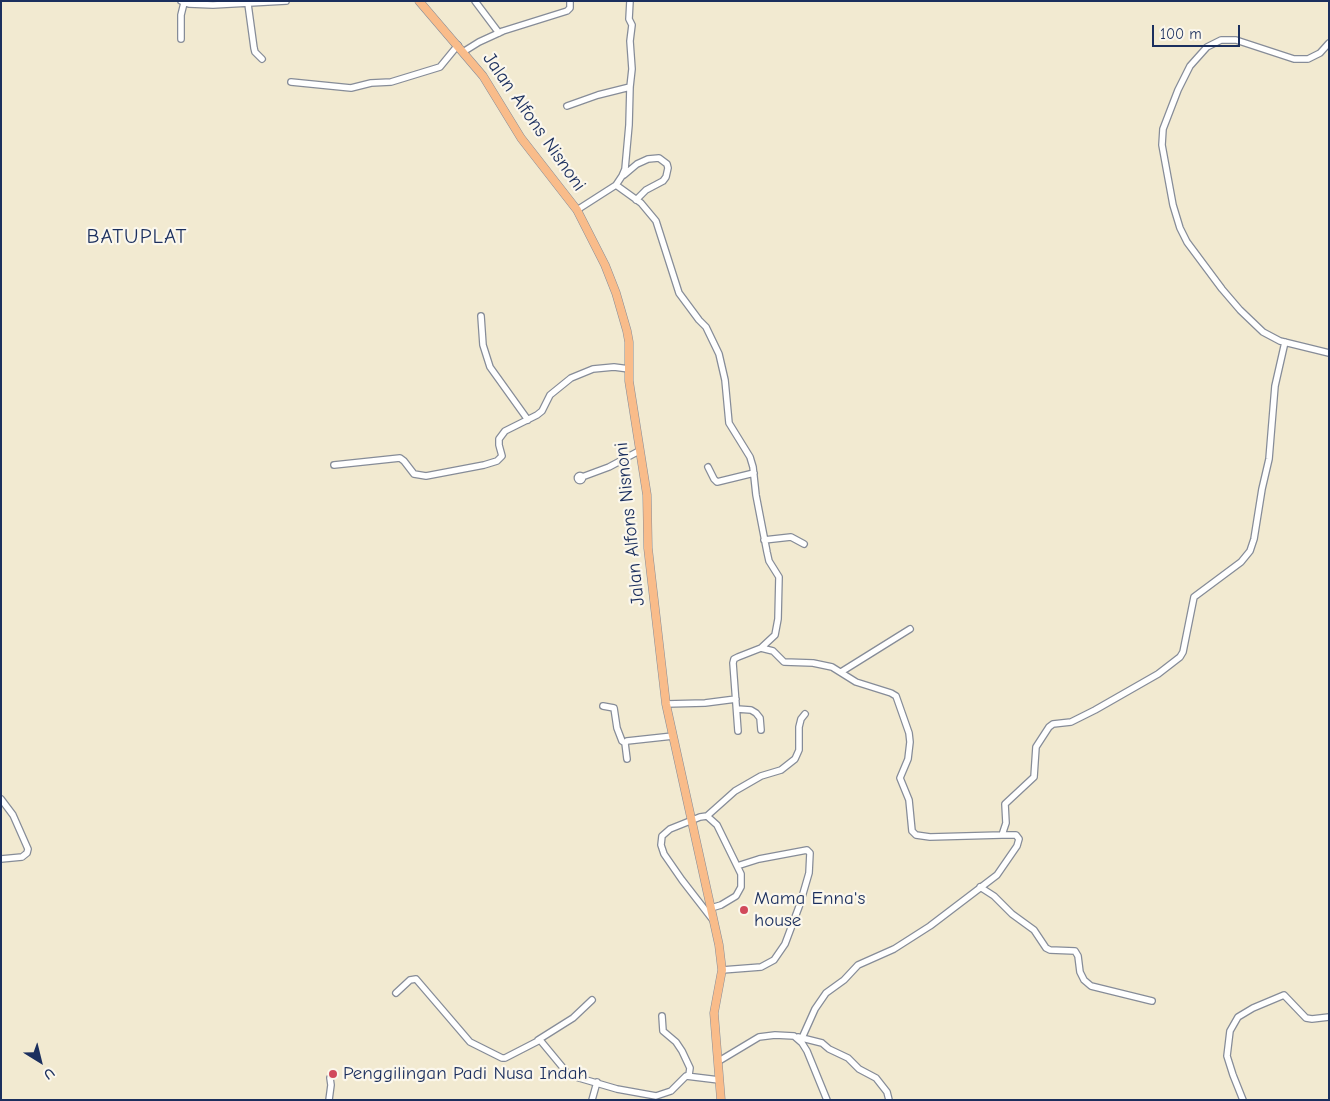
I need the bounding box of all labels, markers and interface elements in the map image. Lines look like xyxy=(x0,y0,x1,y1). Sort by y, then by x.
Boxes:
scale bar xyxy=(1155,15,1242,47)
text: 100 m xyxy=(1160,25,1202,43)
street label: Jalan Alfons Nisnoni xyxy=(478,48,590,196)
district label: BATUPLAT xyxy=(86,224,188,250)
street label: Jalan Alfons Nisnoni xyxy=(610,441,650,607)
place label: Mama Enna's house xyxy=(754,888,865,932)
marker: Mama Enna's house xyxy=(738,904,750,916)
north arrow xyxy=(15,1036,65,1086)
place label: Penggilingan Padi Nusa Indah xyxy=(343,1063,588,1085)
text: U xyxy=(40,1064,58,1083)
marker: Penggilingan Padi Nusa Indah xyxy=(327,1068,339,1080)

